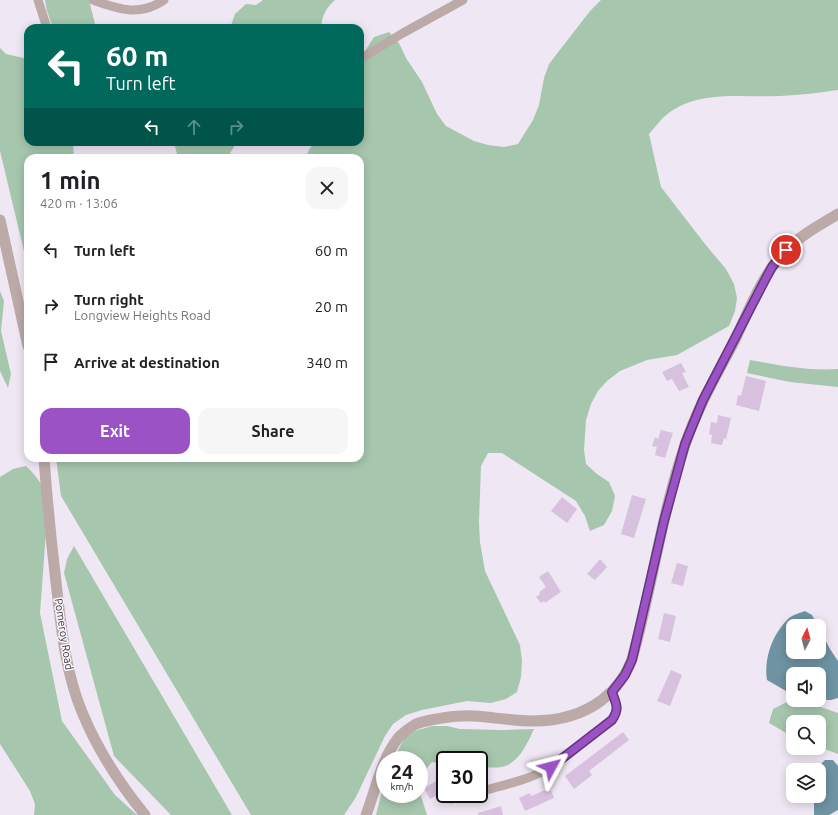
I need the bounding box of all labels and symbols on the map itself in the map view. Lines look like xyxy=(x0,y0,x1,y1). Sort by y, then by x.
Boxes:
pin xyxy=(769,233,803,267)
street label: Pomeroy Road xyxy=(52,597,76,671)
north arrow xyxy=(786,619,826,659)
position arrow xyxy=(530,746,572,788)
speed limit sign: 30 xyxy=(436,751,488,803)

